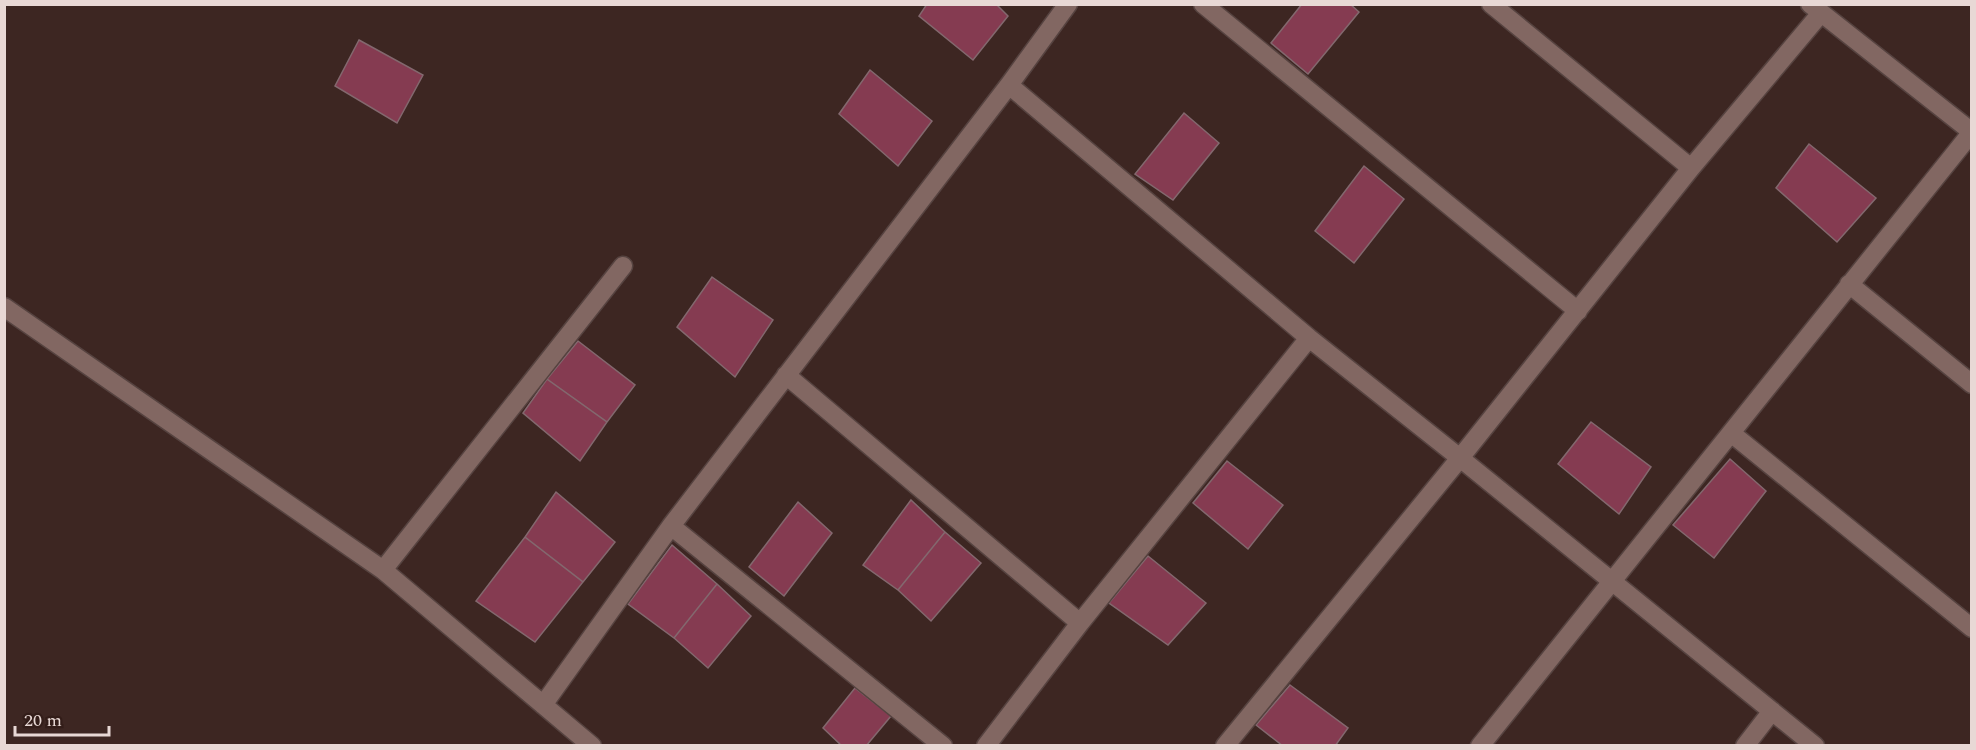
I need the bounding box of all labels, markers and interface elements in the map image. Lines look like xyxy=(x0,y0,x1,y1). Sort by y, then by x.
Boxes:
scale bar xyxy=(15,699,110,737)
text: 20 m xyxy=(24,707,62,734)

